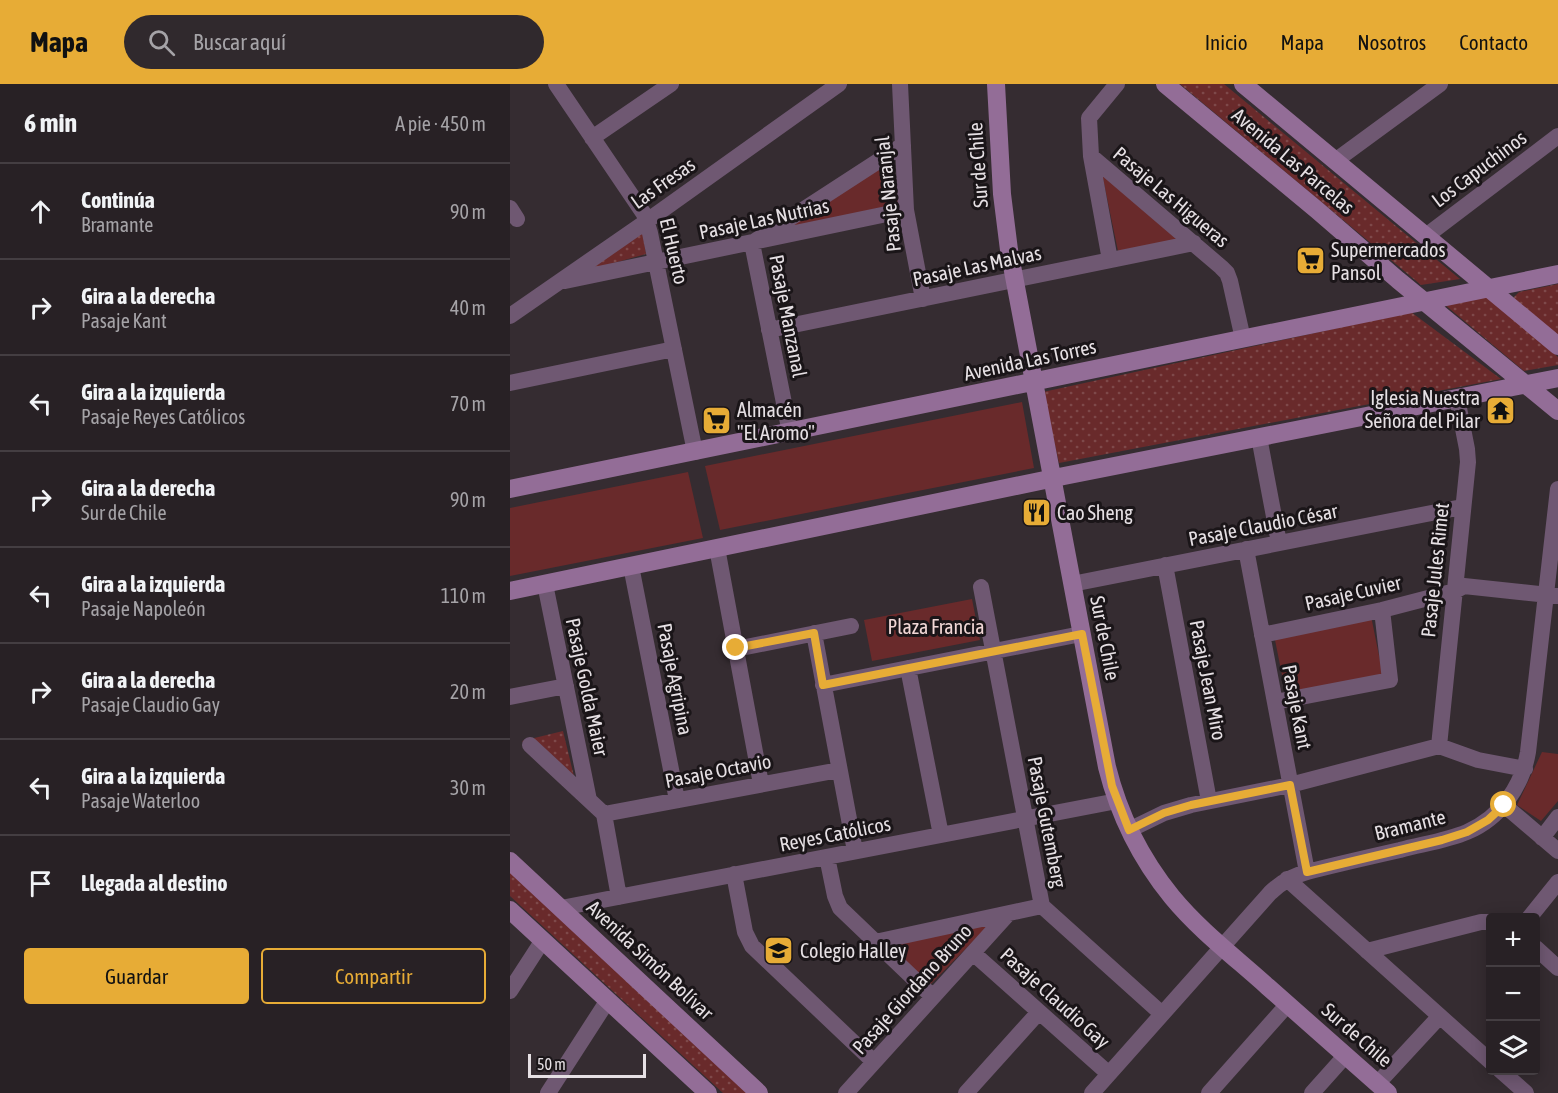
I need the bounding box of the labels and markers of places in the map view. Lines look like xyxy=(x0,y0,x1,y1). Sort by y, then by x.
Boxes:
place label: Supermercados Pansol xyxy=(1331,238,1446,284)
supermarket icon: Supermercados Pansol xyxy=(1294,245,1326,277)
place label: Iglesia Nuestra Señora del Pilar xyxy=(1365,386,1481,432)
temple icon: Iglesia Nuestra Señora del Pilar xyxy=(1485,394,1517,426)
place label: Almacén "El Aromo" xyxy=(737,398,815,444)
supermarket icon: Almacén "El Aromo" xyxy=(700,405,732,437)
restaurant icon: Cao Sheng xyxy=(1020,497,1052,529)
place label: Cao Sheng xyxy=(1057,501,1133,524)
school or university icon: Colegio Halley xyxy=(763,935,795,967)
place label: Colegio Halley xyxy=(800,939,906,962)

